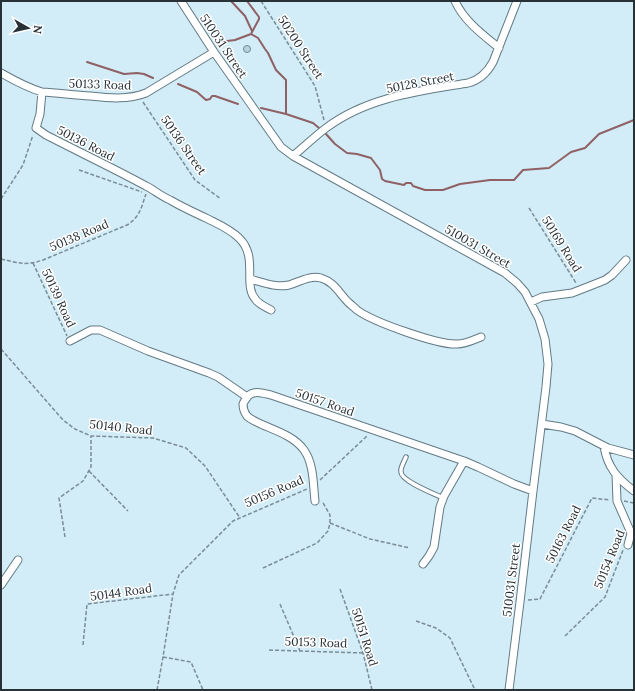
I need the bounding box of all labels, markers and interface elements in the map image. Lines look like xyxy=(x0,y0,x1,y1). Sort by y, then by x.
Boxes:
north arrow xyxy=(8,8,48,48)
street label: 510031 Street xyxy=(197,11,251,81)
street label: 50200 Street xyxy=(275,13,327,82)
text: N xyxy=(30,24,45,35)
street label: 50128 Street xyxy=(385,68,456,96)
street label: 50133 Road xyxy=(68,75,132,93)
street label: 50136 Street xyxy=(158,112,210,178)
street label: 50136 Road xyxy=(55,122,117,164)
street label: 50169 Road xyxy=(539,213,585,275)
street label: 50138 Road xyxy=(47,216,111,254)
street label: 510031 Street xyxy=(442,221,514,271)
street label: 50139 Road xyxy=(39,266,79,330)
street label: 50157 Road xyxy=(294,385,356,419)
street label: 50140 Road xyxy=(89,416,153,438)
street label: 50156 Road xyxy=(242,472,306,510)
street label: 50163 Road xyxy=(542,503,584,565)
street label: 50154 Road xyxy=(590,527,628,591)
street label: 510031 Street xyxy=(499,542,523,618)
street label: 50144 Road xyxy=(89,580,153,604)
street label: 50151 Road xyxy=(349,606,381,668)
street label: 50153 Road xyxy=(284,633,348,651)

